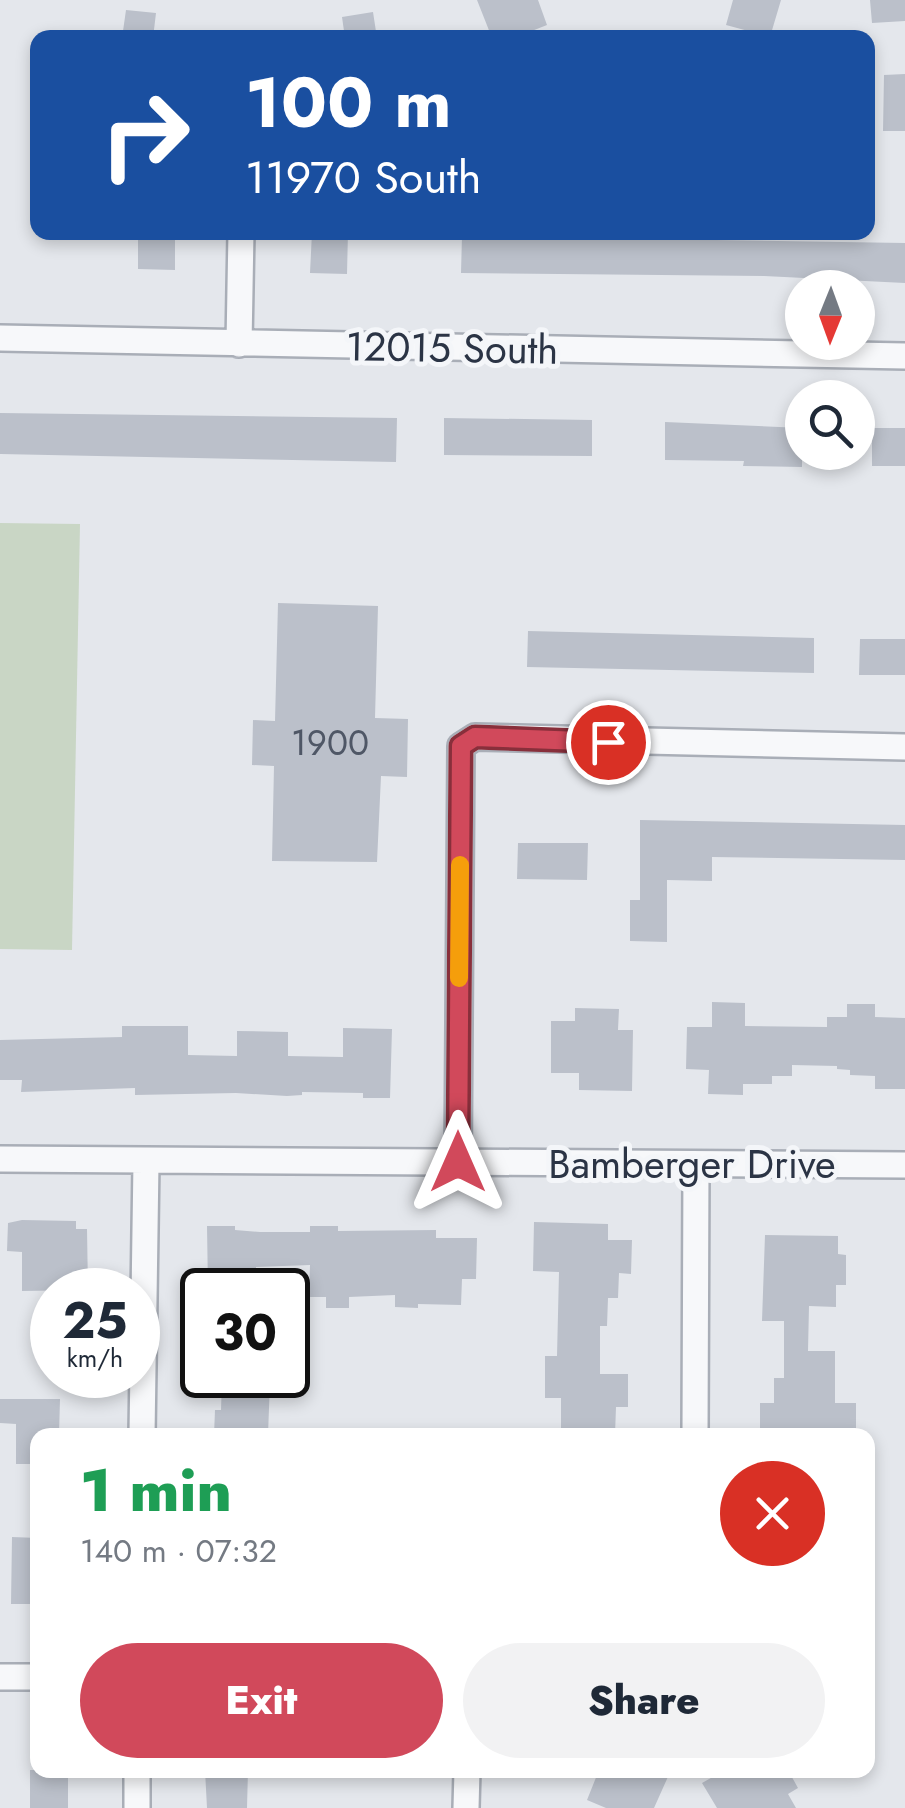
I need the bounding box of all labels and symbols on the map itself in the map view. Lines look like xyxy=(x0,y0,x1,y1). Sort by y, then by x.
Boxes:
north arrow xyxy=(785,270,875,360)
street label: 12015 South xyxy=(345,317,559,379)
pin xyxy=(566,700,651,785)
house number: 1900 xyxy=(291,718,369,768)
position arrow xyxy=(406,1110,510,1214)
street label: Bamberger Drive xyxy=(548,1135,836,1193)
speed limit sign: 30 xyxy=(180,1268,310,1398)

